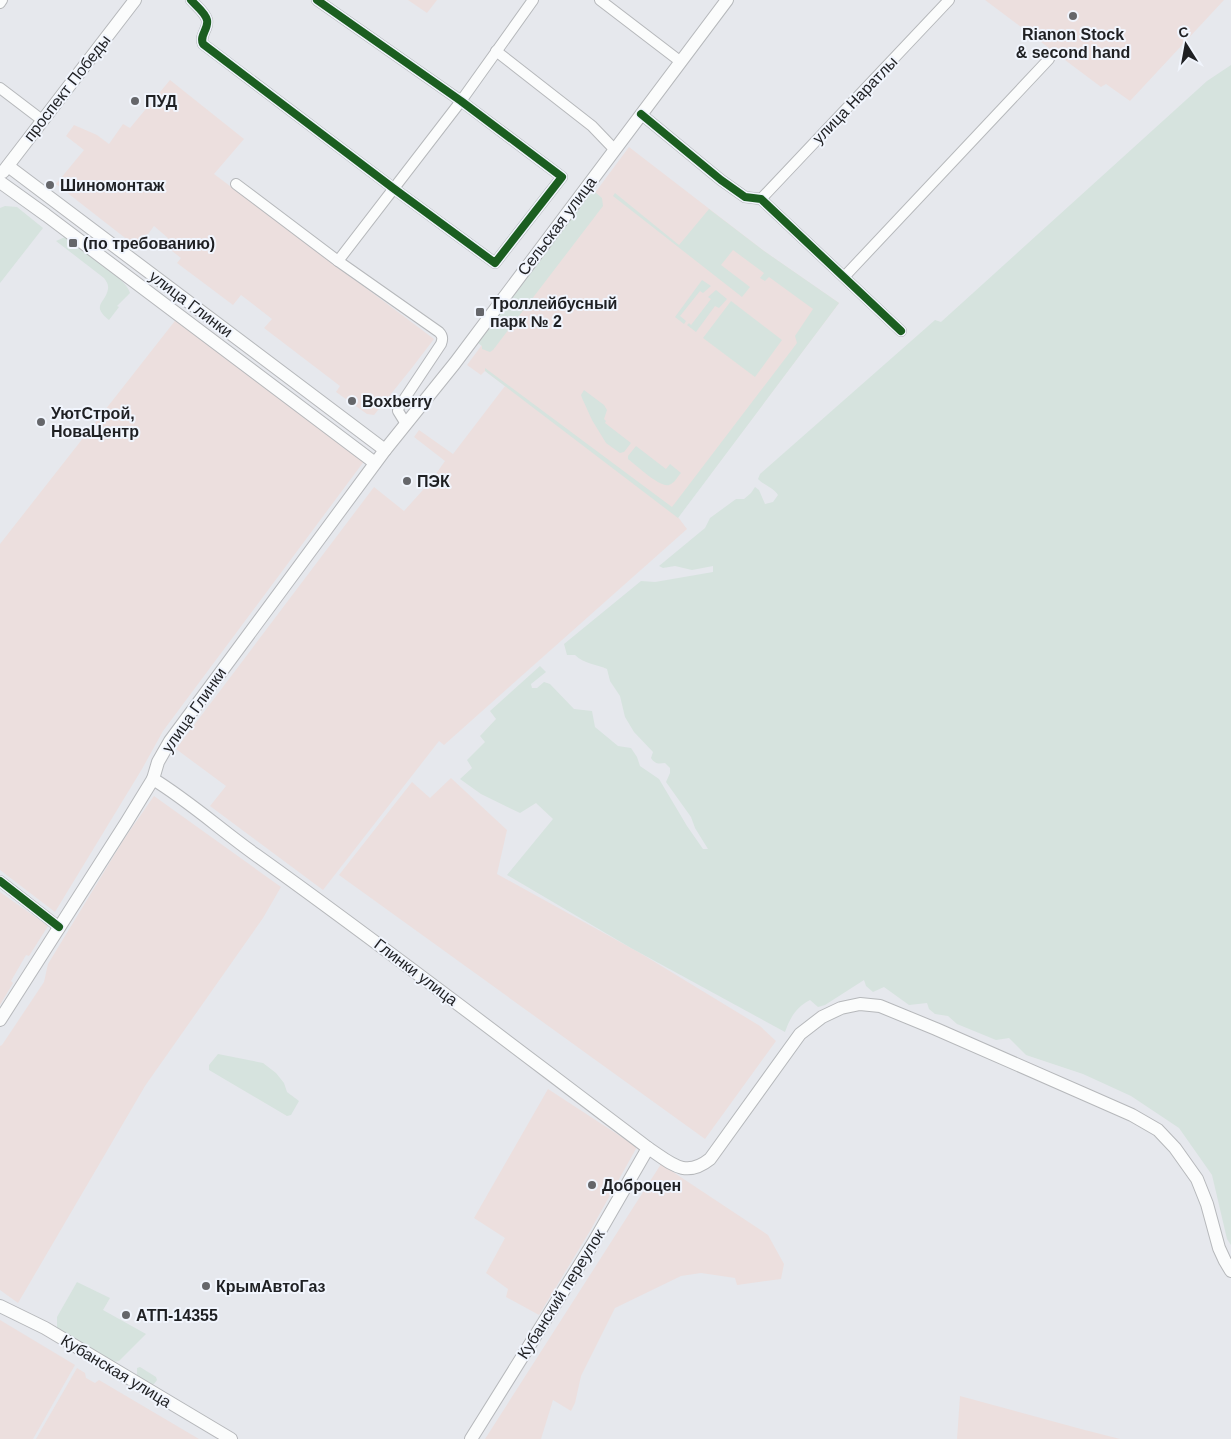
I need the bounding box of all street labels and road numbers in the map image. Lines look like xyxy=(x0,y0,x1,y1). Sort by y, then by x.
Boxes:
street label: проспект Победы xyxy=(20,32,114,144)
street label: улица Наратлы xyxy=(809,53,901,147)
street label: Сельская улица xyxy=(514,173,600,279)
street label: улица Глинки xyxy=(146,267,236,341)
street label: улица Глинки xyxy=(159,664,229,756)
street label: Глинки улица xyxy=(371,935,461,1009)
street label: Кубанский переулок xyxy=(514,1225,608,1362)
street label: Кубанская улица xyxy=(58,1331,174,1411)

